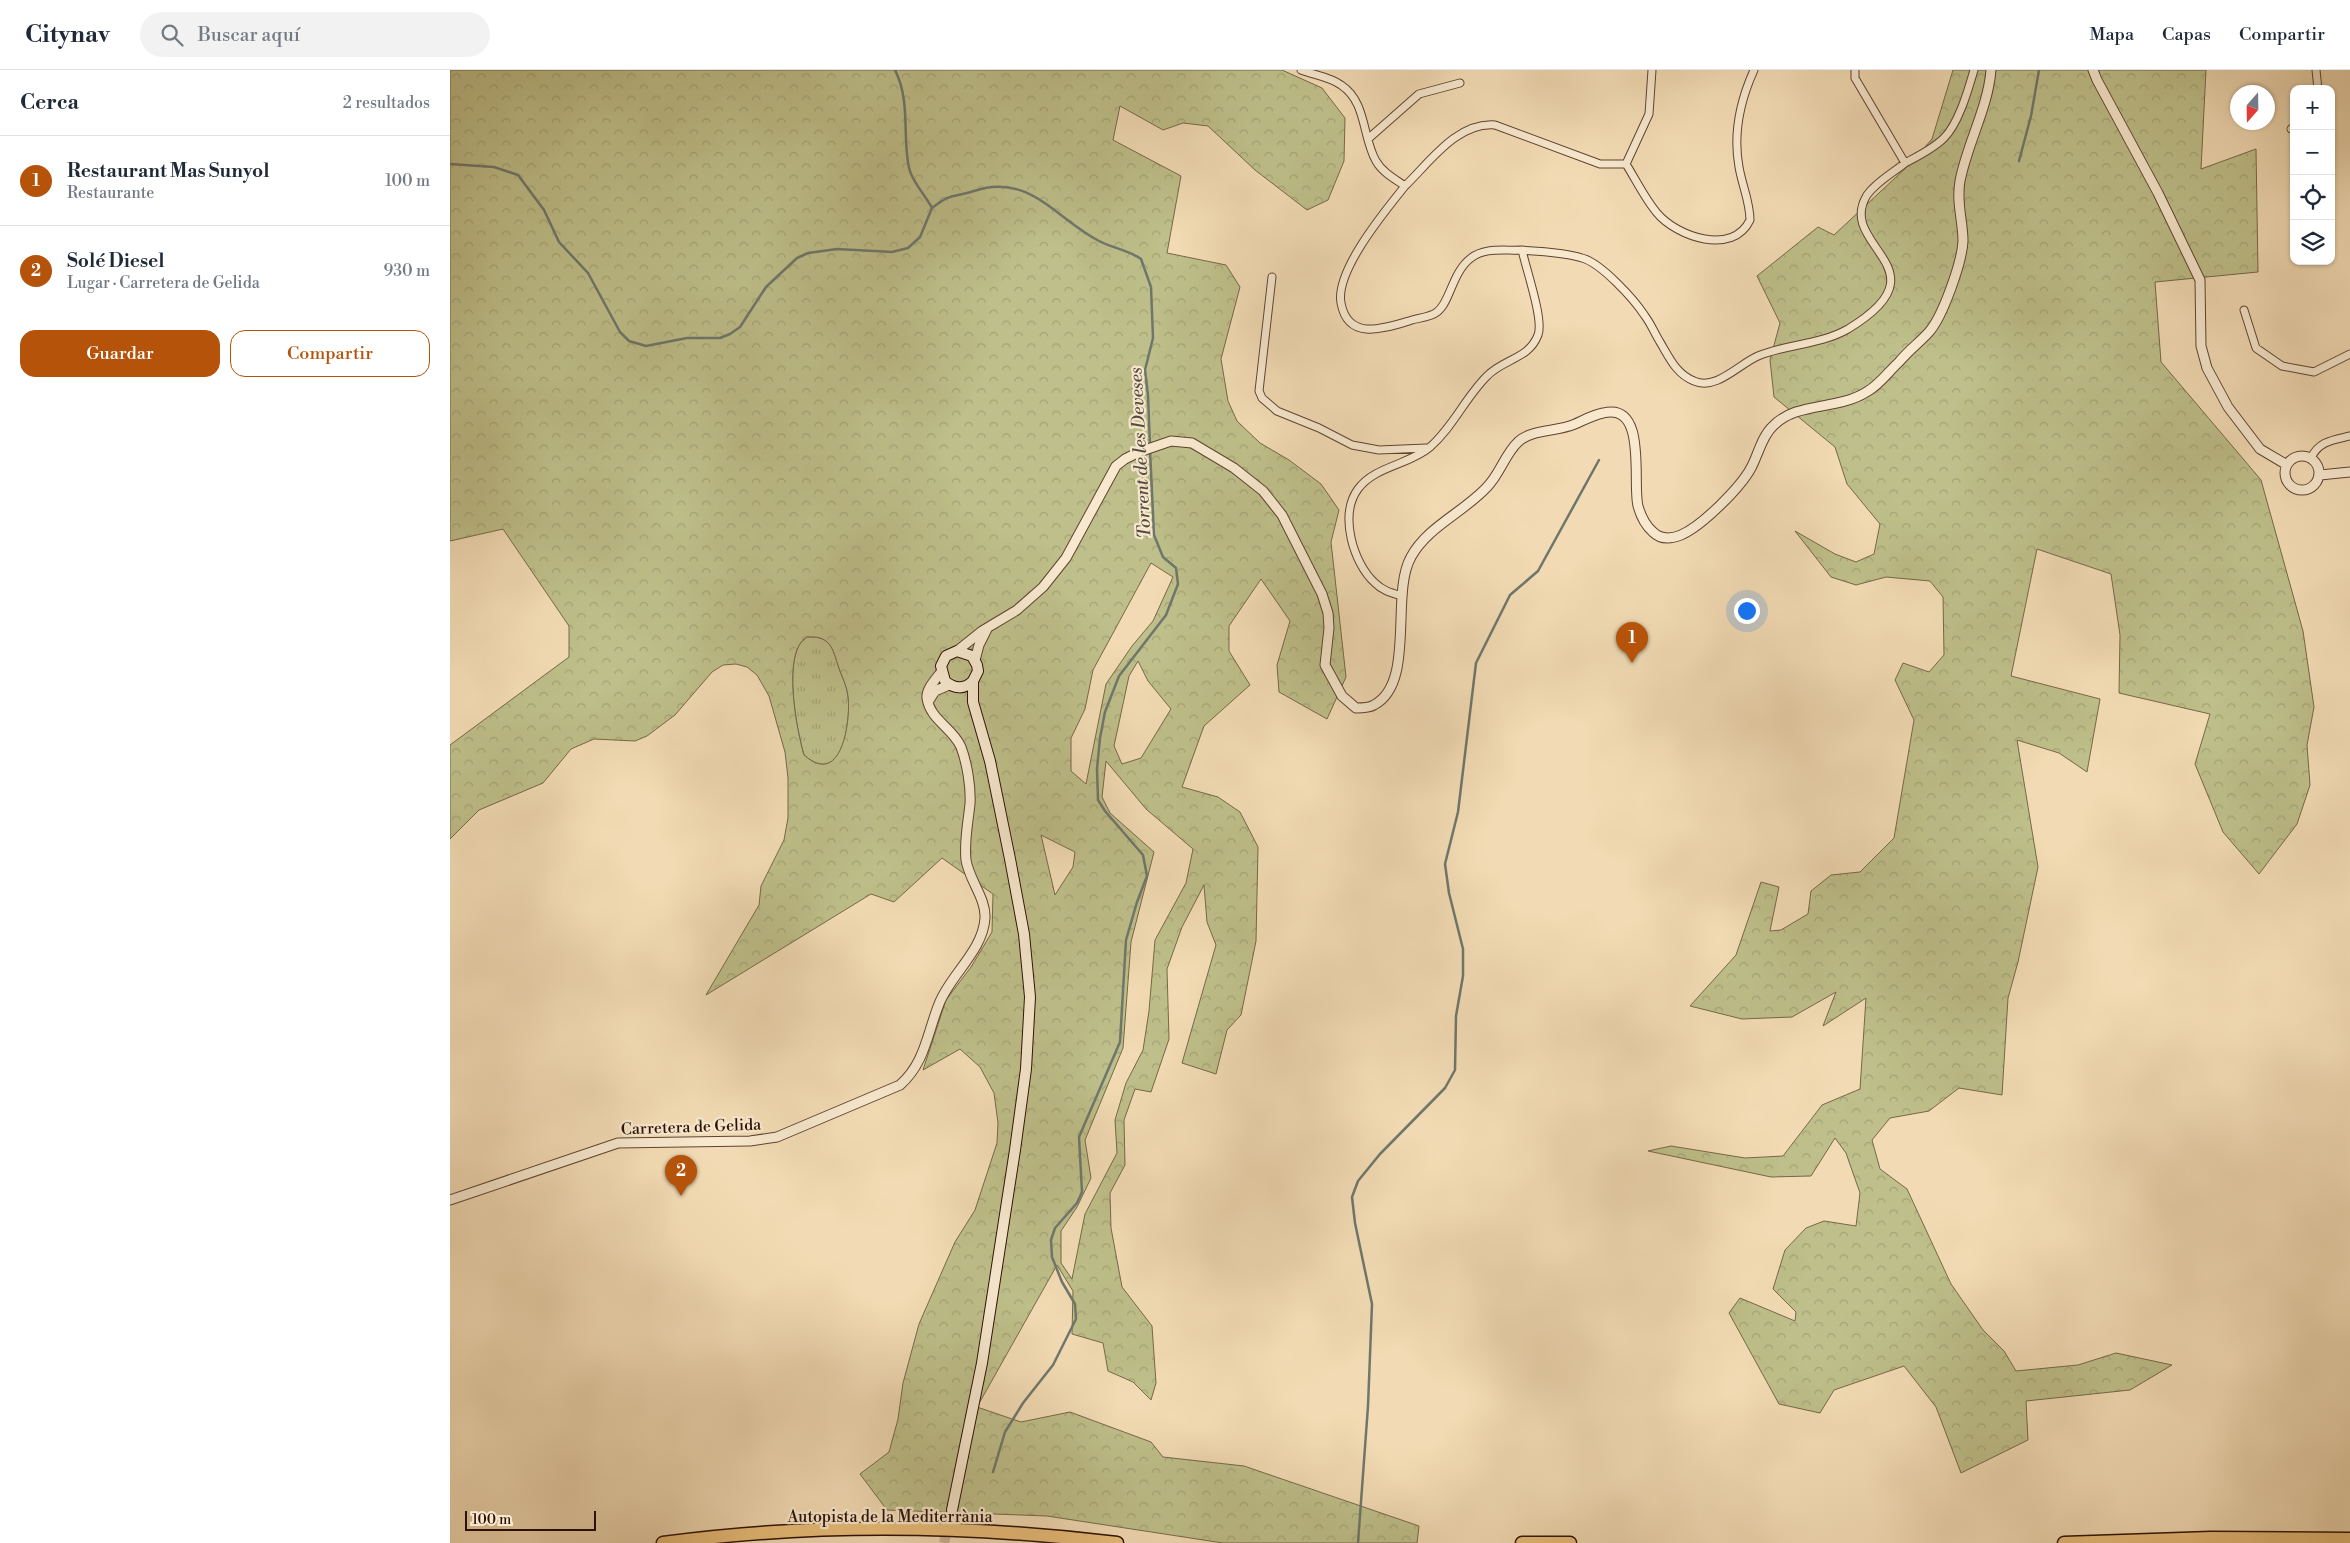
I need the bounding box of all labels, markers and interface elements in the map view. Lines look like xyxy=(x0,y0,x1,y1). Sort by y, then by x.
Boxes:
search box xyxy=(140,12,490,57)
text: Citynav xyxy=(25,20,110,50)
icon: search xyxy=(158,21,186,49)
text: Buscar aquí xyxy=(198,23,300,47)
text: Mapa xyxy=(2090,23,2134,46)
text: Capas xyxy=(2162,23,2211,46)
text: Compartir xyxy=(2239,23,2325,46)
north arrow xyxy=(2230,85,2275,130)
map controls xyxy=(2290,85,2335,265)
button: + xyxy=(2290,85,2335,130)
text: Cerca xyxy=(20,90,79,116)
text: 2 resultados xyxy=(343,93,430,113)
button: − xyxy=(2290,130,2335,175)
text: Restaurant Mas Sunyol xyxy=(67,159,270,183)
text: 1 xyxy=(32,171,40,191)
text: 100 m xyxy=(385,171,430,191)
button: locate xyxy=(2290,175,2335,220)
text: Restaurante xyxy=(67,183,154,203)
button: layers xyxy=(2290,220,2335,265)
text: Solé Diesel xyxy=(67,249,165,273)
text: 2 xyxy=(31,261,41,281)
text: 930 m xyxy=(384,261,430,281)
text: Lugar · Carretera de Gelida xyxy=(67,273,260,293)
button: Guardar xyxy=(20,330,220,377)
button: Compartir xyxy=(230,330,430,377)
water label: Torrent de les Deveses xyxy=(1125,367,1156,539)
your location xyxy=(1734,598,1760,624)
pin: 1 xyxy=(1616,622,1648,663)
street label: Carretera de Gelida xyxy=(620,1115,763,1139)
pin: 2 xyxy=(665,1155,697,1196)
street label: Autopista de la Mediterrània xyxy=(786,1507,993,1527)
scale bar xyxy=(465,1508,596,1531)
text: 100 m xyxy=(472,1511,511,1529)

